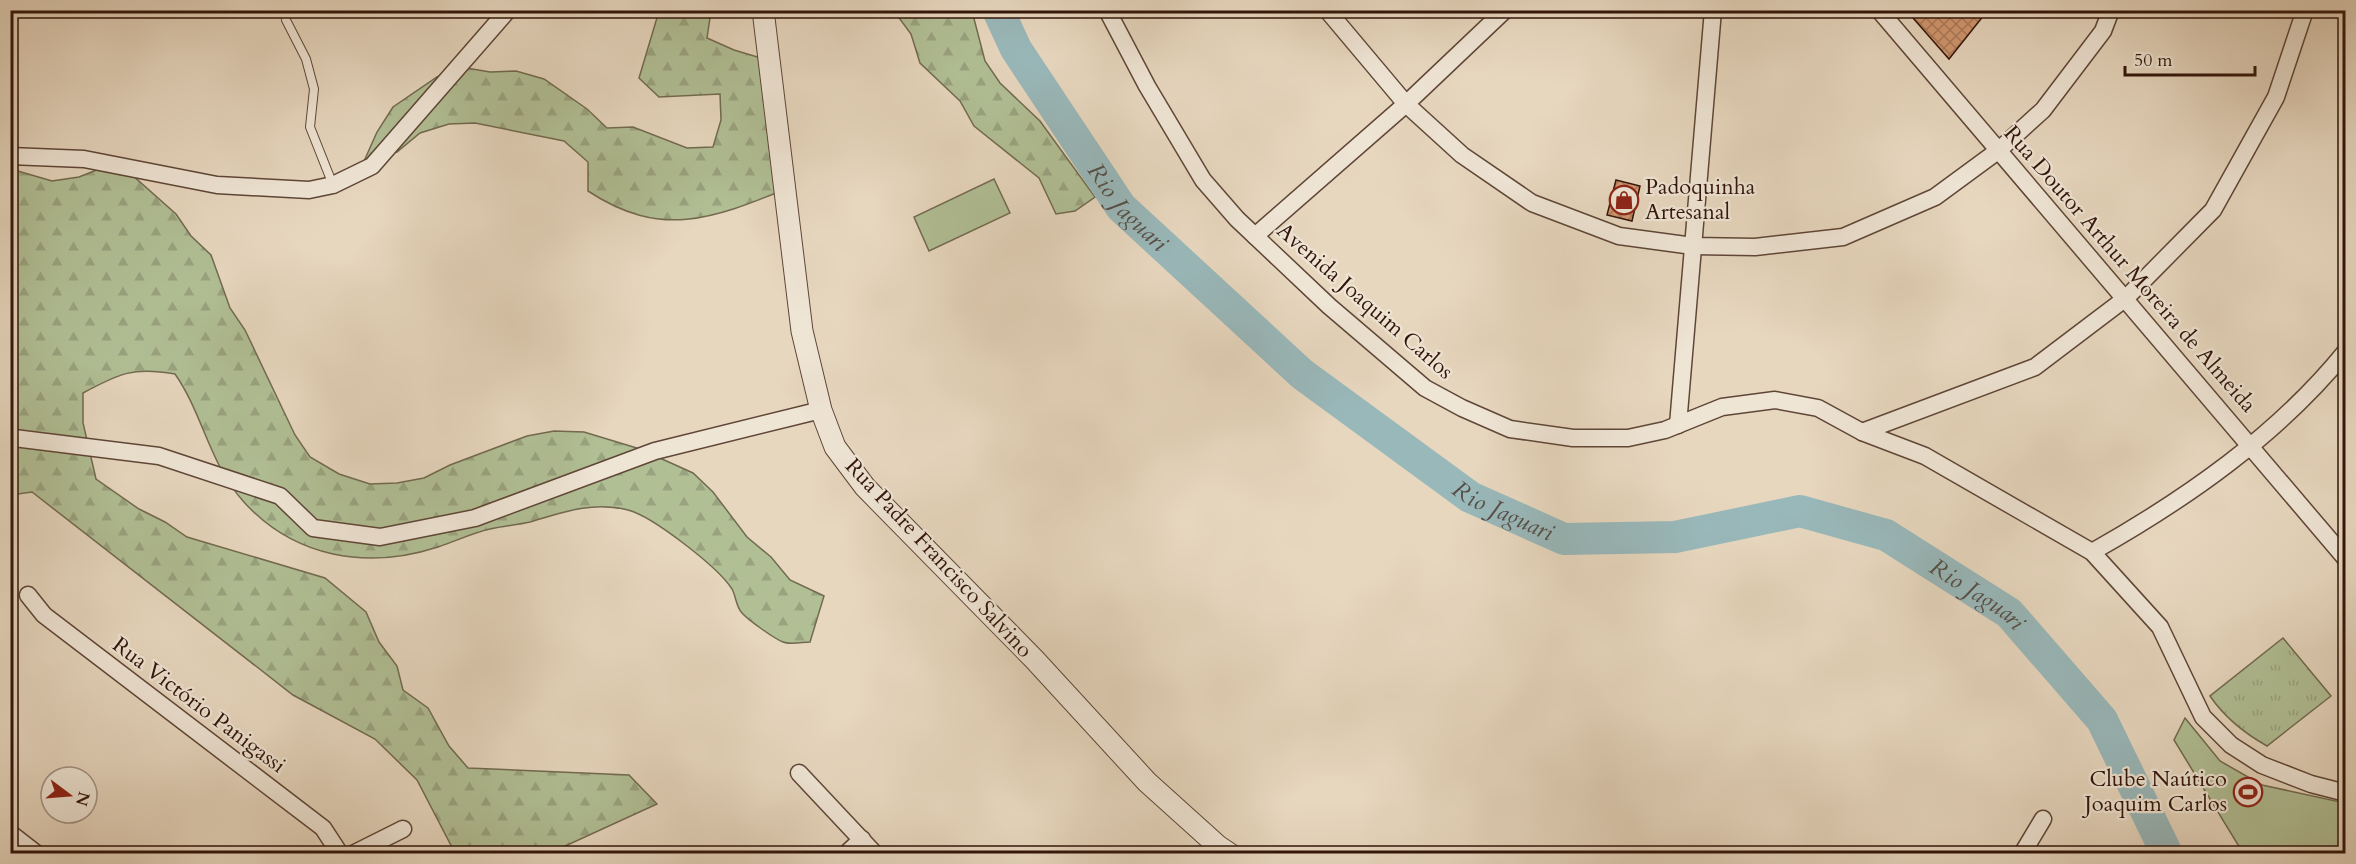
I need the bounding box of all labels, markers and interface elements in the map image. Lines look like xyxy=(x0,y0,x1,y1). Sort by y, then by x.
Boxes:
scale bar xyxy=(2125,39,2256,77)
text: 50 m xyxy=(2134,48,2173,73)
street label: Rua Doutor Arthur Moreira de Almeida xyxy=(1997,119,2263,419)
water label: Rio Jaguari xyxy=(1080,156,1176,259)
place label: Padoquinha Artesanal xyxy=(1645,172,1756,227)
shop icon: Padoquinha Artesanal xyxy=(1608,184,1640,216)
street label: Avenida Joaquim Carlos xyxy=(1270,216,1460,386)
street label: Rua Padre Francisco Salvino xyxy=(838,452,1040,664)
water label: Rio Jaguari xyxy=(1445,473,1559,549)
water label: Rio Jaguari xyxy=(1923,550,2033,637)
street label: Rua Victório Panigassi xyxy=(106,630,292,780)
place label: Clube Naútico Joaquim Carlos xyxy=(2081,764,2227,819)
north arrow xyxy=(39,765,99,825)
sports icon: Clube Naútico Joaquim Carlos xyxy=(2232,776,2264,808)
text: N xyxy=(70,789,95,809)

